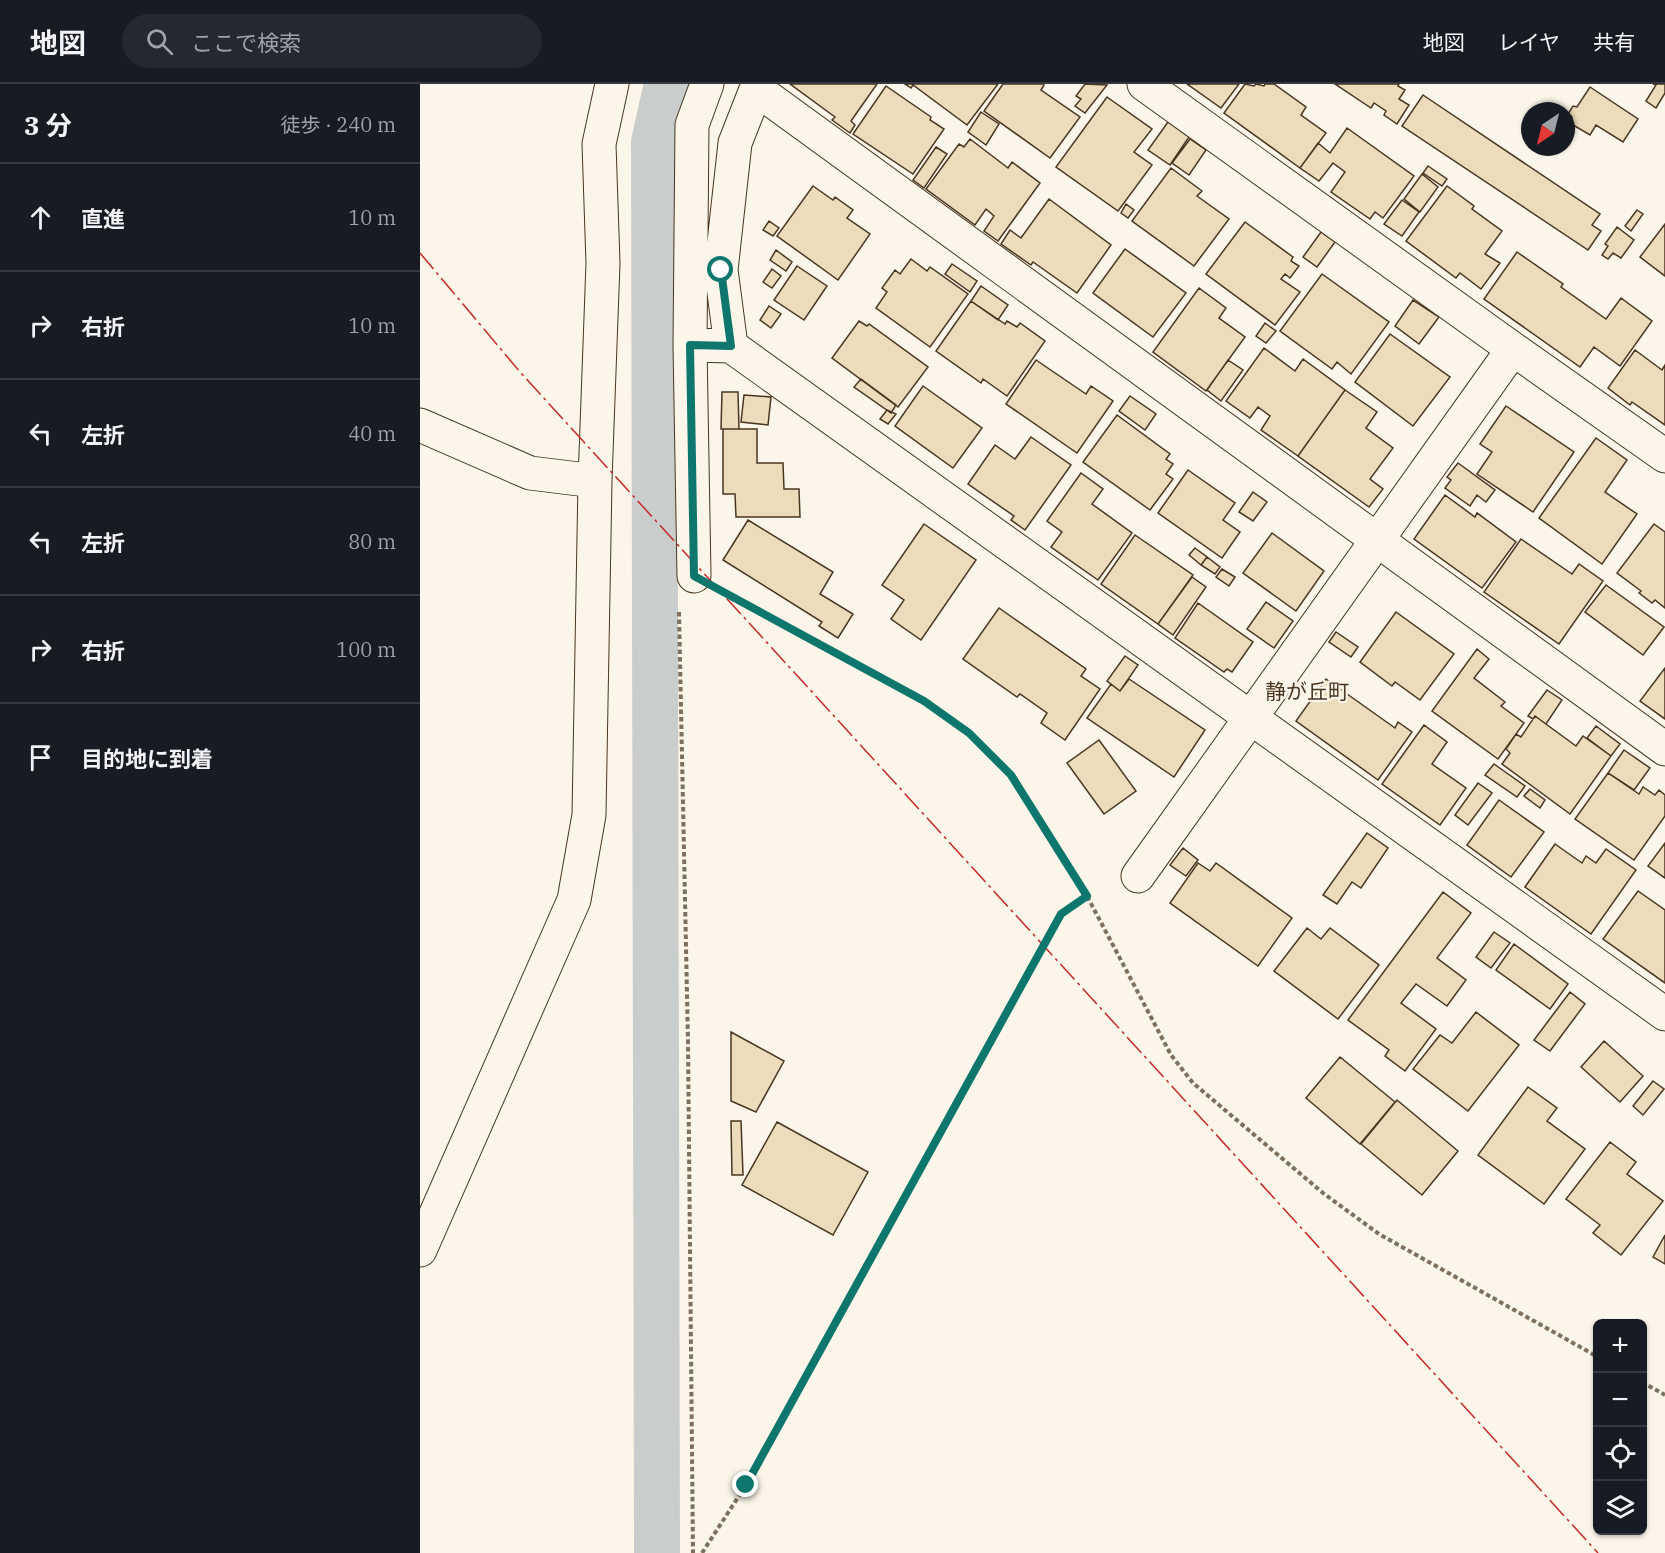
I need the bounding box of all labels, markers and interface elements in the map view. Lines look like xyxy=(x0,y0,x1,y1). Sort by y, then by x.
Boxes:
search box xyxy=(122,14,542,68)
text: 地図 xyxy=(30,24,86,61)
icon: search xyxy=(143,25,176,58)
text: ここで検索 xyxy=(191,28,301,57)
text: 地図 xyxy=(1423,28,1465,56)
text: レイヤ xyxy=(1498,28,1560,56)
text: 共有 xyxy=(1593,28,1635,56)
north arrow xyxy=(1521,102,1575,156)
text: 3 分 xyxy=(24,108,72,142)
text: 徒歩 · 240 m xyxy=(281,111,396,138)
icon: ahead xyxy=(24,201,57,234)
text: 直進 xyxy=(81,204,125,233)
text: 10 m xyxy=(348,204,396,231)
route start xyxy=(707,256,733,282)
icon: right xyxy=(24,309,57,342)
text: 右折 xyxy=(81,312,125,341)
text: 10 m xyxy=(348,312,396,339)
icon: left xyxy=(24,417,57,450)
text: 左折 xyxy=(81,420,125,449)
text: 40 m xyxy=(348,420,396,447)
icon: left xyxy=(24,525,57,558)
text: 左折 xyxy=(81,528,125,557)
text: 80 m xyxy=(348,528,396,555)
icon: right xyxy=(24,633,57,666)
text: 右折 xyxy=(81,636,125,665)
text: 100 m xyxy=(336,636,396,663)
district label: 静が丘町 xyxy=(1265,677,1349,705)
icon: arrive xyxy=(24,741,57,774)
text: 目的地に到着 xyxy=(81,744,213,773)
map controls xyxy=(1593,1319,1647,1535)
button: + xyxy=(1593,1319,1647,1373)
button: − xyxy=(1593,1373,1647,1427)
button: locate xyxy=(1593,1427,1647,1481)
route end xyxy=(732,1471,758,1497)
button: layers xyxy=(1593,1481,1647,1535)

